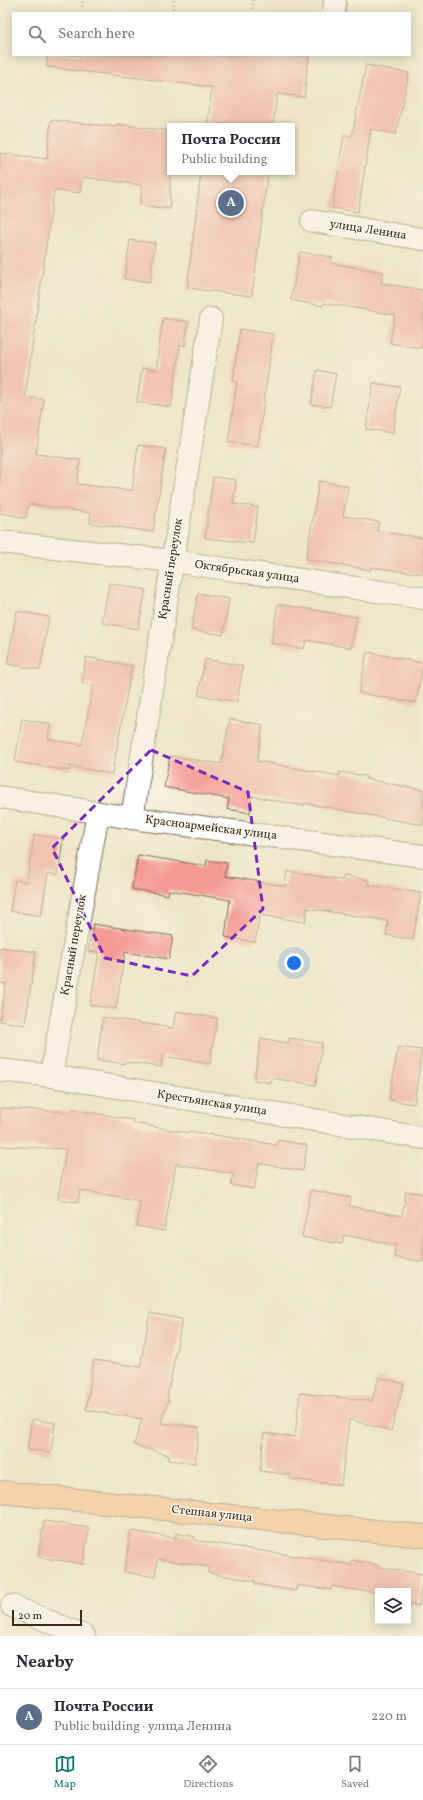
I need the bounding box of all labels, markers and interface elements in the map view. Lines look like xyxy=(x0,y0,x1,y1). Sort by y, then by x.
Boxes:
search box xyxy=(12,12,411,56)
icon: search xyxy=(26,23,48,45)
text: Search here xyxy=(58,24,135,45)
popup xyxy=(167,123,295,175)
text: Почта России xyxy=(181,130,281,151)
text: Public building xyxy=(181,151,267,169)
pin: A xyxy=(218,188,244,218)
street label: улица Ленина xyxy=(328,216,408,244)
street label: Красный переулок xyxy=(155,517,187,621)
street label: Октябрьская улица xyxy=(193,557,301,587)
street label: Красноармейская улица xyxy=(144,812,278,844)
street label: Красный переулок xyxy=(57,893,91,997)
your location xyxy=(284,953,304,973)
street label: Крестьянская улица xyxy=(156,1086,268,1120)
street label: Степная улица xyxy=(171,1502,253,1526)
map controls xyxy=(375,1588,411,1624)
button: layers xyxy=(375,1588,411,1624)
scale bar xyxy=(12,1608,82,1627)
text: 20 m xyxy=(18,1609,42,1624)
text: Nearby xyxy=(16,1651,74,1674)
text: Почта России xyxy=(54,1697,153,1718)
text: A xyxy=(24,1708,34,1726)
text: 220 m xyxy=(371,1708,407,1726)
text: Public building · улица Ленина xyxy=(54,1718,232,1736)
tab: Map xyxy=(54,1753,76,1792)
tab: Directions xyxy=(183,1753,234,1792)
tab: Saved xyxy=(341,1753,369,1792)

